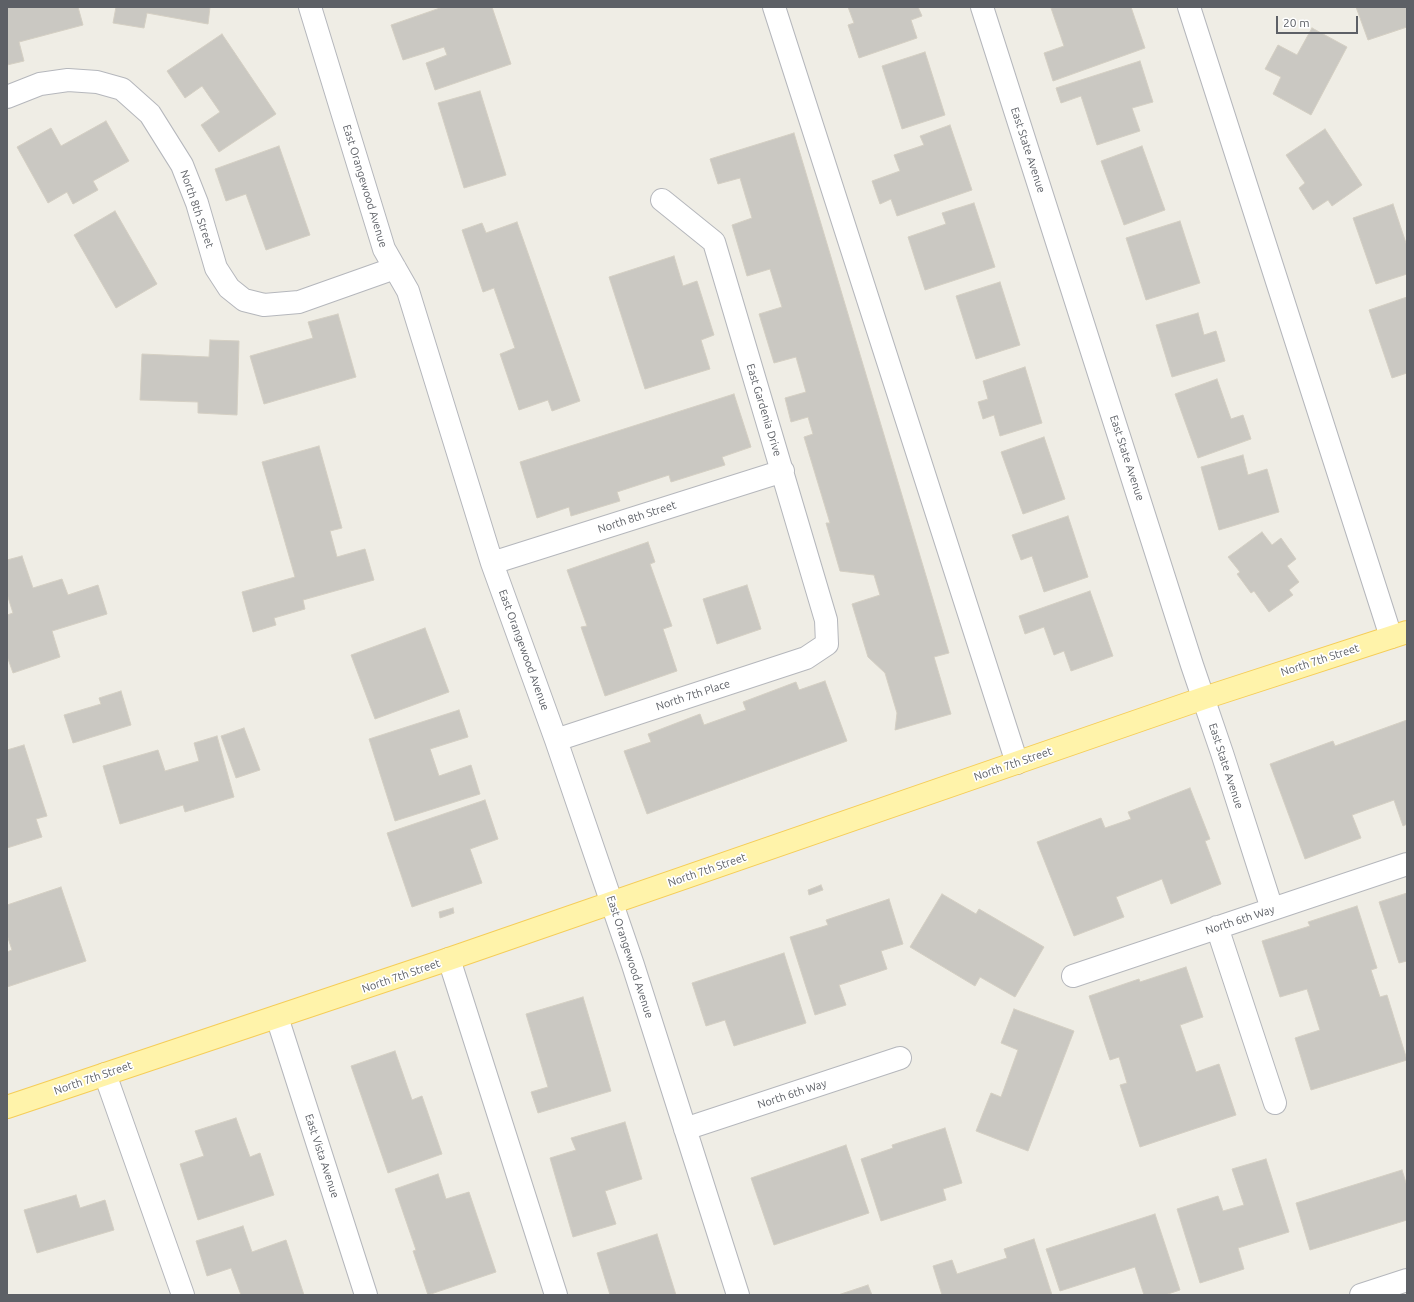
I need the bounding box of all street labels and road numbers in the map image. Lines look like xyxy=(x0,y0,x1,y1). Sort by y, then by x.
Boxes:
street label: East State Avenue xyxy=(1008,106,1048,194)
street label: East Orangewood Avenue xyxy=(340,123,390,249)
street label: North 8th Street xyxy=(177,168,217,250)
street label: East Gardenia Drive xyxy=(744,362,784,458)
street label: East State Avenue xyxy=(1107,414,1147,502)
street label: North 8th Street xyxy=(596,498,678,536)
street label: East Orangewood Avenue xyxy=(496,588,552,712)
street label: North 7th Street xyxy=(1279,641,1361,679)
street label: North 7th Place xyxy=(654,677,732,713)
street label: East State Avenue xyxy=(1206,722,1246,810)
street label: North 7th Street xyxy=(972,744,1054,784)
street label: North 7th Street xyxy=(666,850,748,890)
street label: East Orangewood Avenue xyxy=(604,894,656,1020)
street label: North 6th Way xyxy=(1204,903,1276,937)
street label: North 7th Street xyxy=(360,956,442,996)
street label: North 7th Street xyxy=(52,1058,134,1098)
street label: North 6th Way xyxy=(756,1077,828,1111)
street label: East Vista Avenue xyxy=(302,1112,342,1200)

